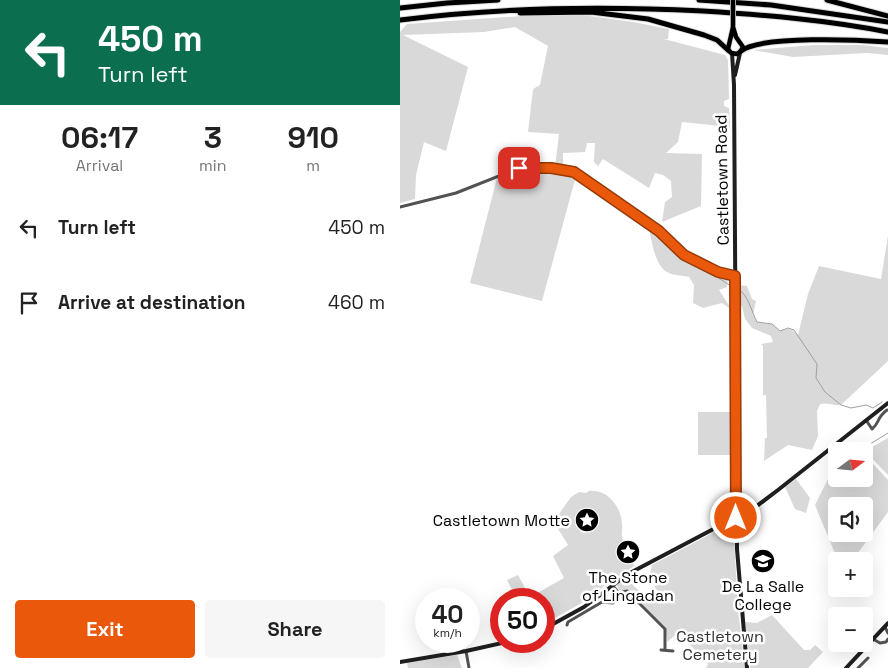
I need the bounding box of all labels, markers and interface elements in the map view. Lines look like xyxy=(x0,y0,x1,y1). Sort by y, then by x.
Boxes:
text: 450 m xyxy=(98,17,203,61)
icon: left xyxy=(15,20,80,85)
text: Turn left xyxy=(98,60,188,88)
street label: Castletown Road xyxy=(710,114,734,246)
text: 06:17 xyxy=(61,118,138,157)
text: 3 xyxy=(204,118,222,157)
text: 910 xyxy=(287,118,339,157)
pin xyxy=(498,147,540,189)
icon: arrive xyxy=(505,154,533,182)
text: Arrival xyxy=(76,155,123,176)
text: min xyxy=(199,155,227,176)
text: m xyxy=(306,155,320,176)
icon: left xyxy=(15,214,43,242)
text: Turn left xyxy=(58,215,136,240)
text: 450 m xyxy=(328,215,385,240)
icon: arrive xyxy=(15,289,43,317)
text: Arrive at destination xyxy=(58,290,246,315)
text: 460 m xyxy=(328,290,385,315)
north arrow xyxy=(828,442,872,488)
map controls xyxy=(828,442,873,652)
position arrow xyxy=(709,491,761,543)
button: sound xyxy=(828,497,873,542)
place icon: Castletown Motte xyxy=(574,507,600,533)
place label: Castletown Motte xyxy=(433,510,570,531)
place icon: The Stone of Lingadan xyxy=(615,539,641,565)
school or university icon: De La Salle College xyxy=(750,548,776,574)
button: + xyxy=(828,552,873,597)
place label: The Stone of Lingadan xyxy=(582,567,674,606)
place label: De La Salle College xyxy=(722,576,804,615)
speed limit sign: 50 xyxy=(490,588,555,653)
text: 40 xyxy=(431,598,464,630)
button: Exit xyxy=(15,600,195,658)
button: Share xyxy=(205,600,385,658)
button: − xyxy=(828,607,873,652)
text: km/h xyxy=(433,625,462,641)
park label: Castletown Cemetery xyxy=(676,626,764,665)

